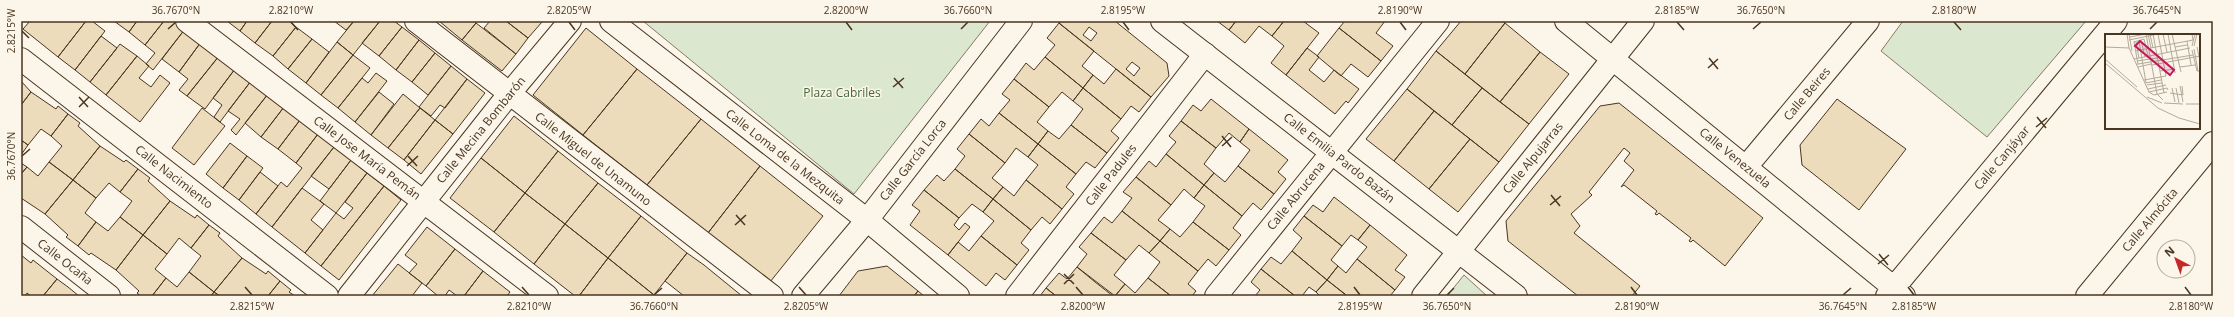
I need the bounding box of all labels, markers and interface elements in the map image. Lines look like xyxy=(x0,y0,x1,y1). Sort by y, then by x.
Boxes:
text: 36.7670°N xyxy=(152,3,200,17)
text: 2.8210°W xyxy=(269,3,314,17)
text: 2.8205°W xyxy=(547,3,592,17)
text: 2.8200°W xyxy=(824,3,869,17)
text: 36.7660°N xyxy=(944,3,992,17)
text: 2.8195°W xyxy=(1101,3,1146,17)
text: 2.8190°W xyxy=(1378,3,1423,17)
text: 2.8185°W xyxy=(1655,3,1700,17)
text: 36.7650°N xyxy=(1737,3,1785,17)
text: 2.8180°W xyxy=(1932,3,1977,17)
text: 36.7645°N xyxy=(2133,3,2181,17)
text: 2.8215°W xyxy=(4,8,18,53)
inset map xyxy=(2105,34,2200,129)
street label: Calle Beires xyxy=(1779,63,1834,124)
street label: Calle Mecina Bombarón xyxy=(432,73,529,187)
park label: Plaza Cabriles xyxy=(803,84,881,101)
street label: Calle Loma de la Mezquita xyxy=(722,105,848,208)
street label: Calle Miguel de Unamuno xyxy=(531,108,655,210)
street label: Calle Emilia Pardo Bazán xyxy=(1280,109,1399,207)
street label: Calle Jose María Pemán xyxy=(310,112,425,204)
street label: Calle García Lorca xyxy=(875,115,950,204)
street label: Calle Alpujarras xyxy=(1499,118,1567,197)
street label: Calle Canjáyar xyxy=(1970,122,2034,193)
street label: Calle Venezuela xyxy=(1696,123,1775,192)
text: 36.7670°N xyxy=(4,132,18,180)
street label: Calle Padules xyxy=(1081,140,1140,209)
street label: Calle Nacimiento xyxy=(132,141,217,212)
street label: Calle Abrucena xyxy=(1263,158,1329,234)
street label: Calle Almócita xyxy=(2118,184,2181,255)
street label: Calle Ocaña xyxy=(34,235,97,289)
north arrow xyxy=(2156,239,2196,279)
text: N xyxy=(2161,242,2177,260)
text: 2.8215°W xyxy=(230,299,275,313)
text: 2.8210°W xyxy=(507,299,552,313)
text: 36.7660°N xyxy=(630,299,678,313)
text: 2.8205°W xyxy=(784,299,829,313)
text: 2.8200°W xyxy=(1061,299,1106,313)
text: 2.8195°W xyxy=(1338,299,1383,313)
text: 36.7650°N xyxy=(1423,299,1471,313)
text: 2.8190°W xyxy=(1615,299,1660,313)
text: 36.7645°N xyxy=(1819,299,1867,313)
text: 2.8185°W xyxy=(1892,299,1937,313)
text: 2.8180°W xyxy=(2169,299,2214,313)

